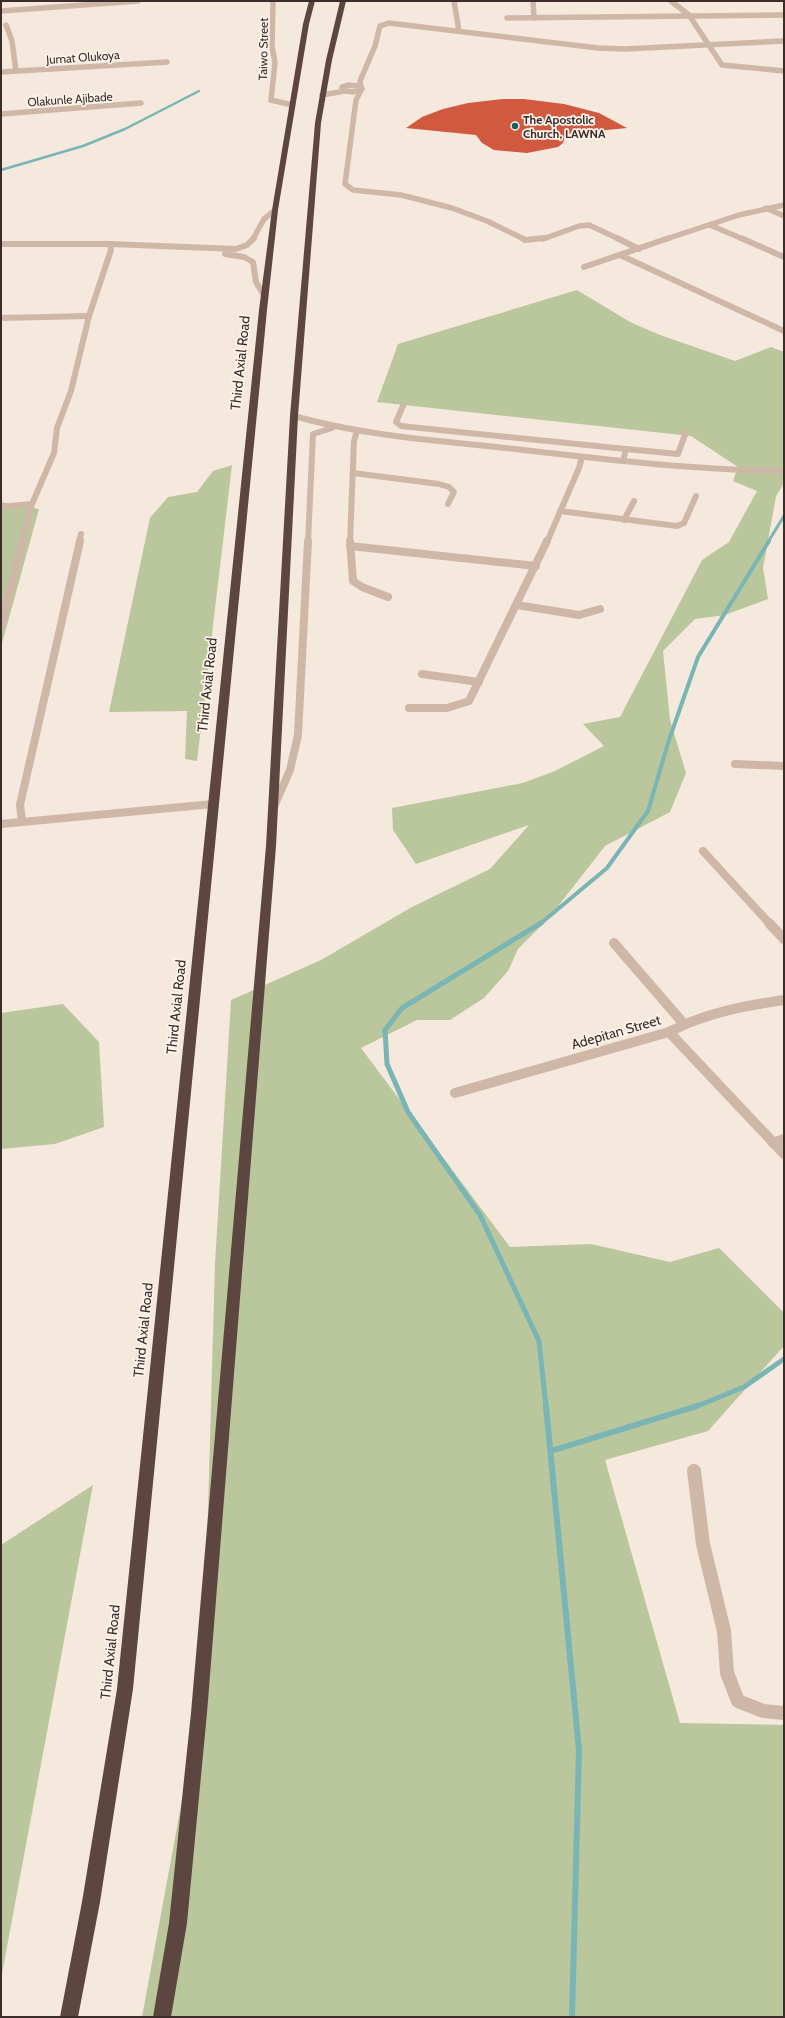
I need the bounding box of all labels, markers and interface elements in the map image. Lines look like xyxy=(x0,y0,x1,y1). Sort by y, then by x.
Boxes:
street label: Taiwo Street xyxy=(255,17,271,81)
street label: Jumat Olukoya xyxy=(45,47,121,67)
street label: Olakunle Ajibade xyxy=(27,89,113,109)
place label: The Apostolic Church, LAWNA xyxy=(523,112,606,141)
marker: The Apostolic Church, LAWNA xyxy=(510,121,520,131)
street label: Third Axial Road xyxy=(226,315,254,411)
street label: Third Axial Road xyxy=(193,637,221,733)
street label: Third Axial Road xyxy=(162,959,190,1055)
street label: Adepitan Street xyxy=(569,1011,663,1053)
street label: Third Axial Road xyxy=(129,1282,157,1378)
street label: Third Axial Road xyxy=(96,1604,124,1700)

